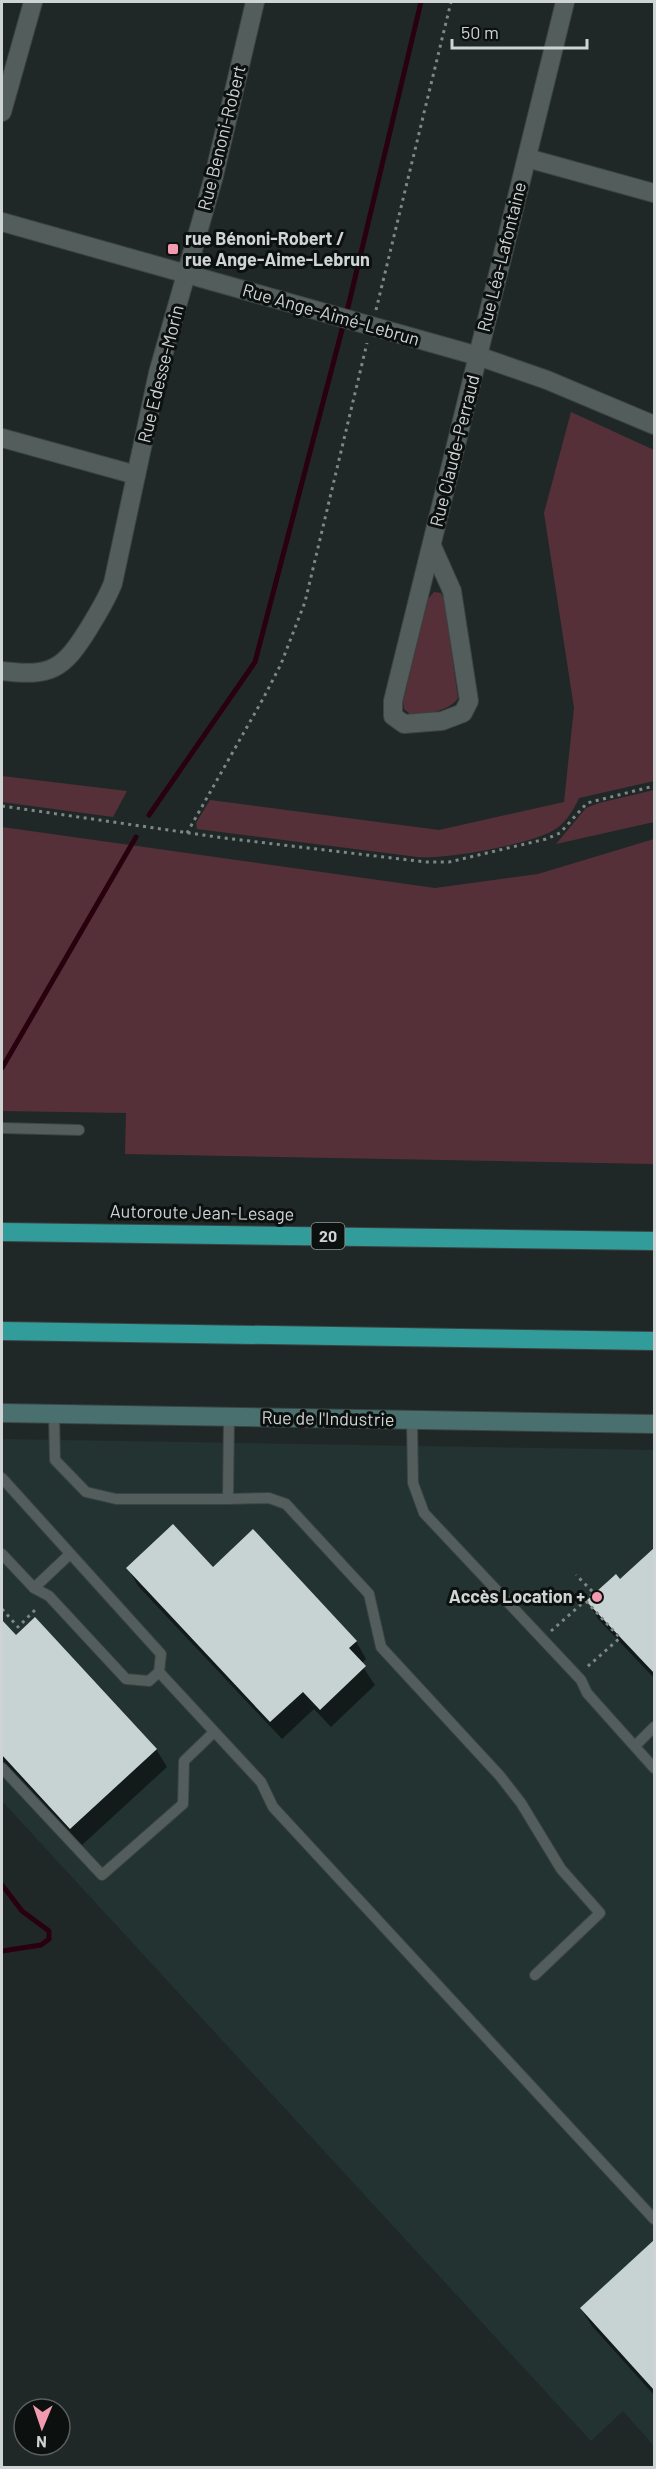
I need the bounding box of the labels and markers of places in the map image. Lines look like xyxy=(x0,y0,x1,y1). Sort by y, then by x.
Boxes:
place label: rue Bénoni-Robert / rue Ange-Aime-Lebrun xyxy=(185,227,370,270)
marker: rue Bénoni-Robert / rue Ange-Aime-Lebrun xyxy=(166,242,180,256)
place label: Accès Location + xyxy=(449,1585,585,1607)
marker: Accès Location + xyxy=(590,1590,604,1604)

